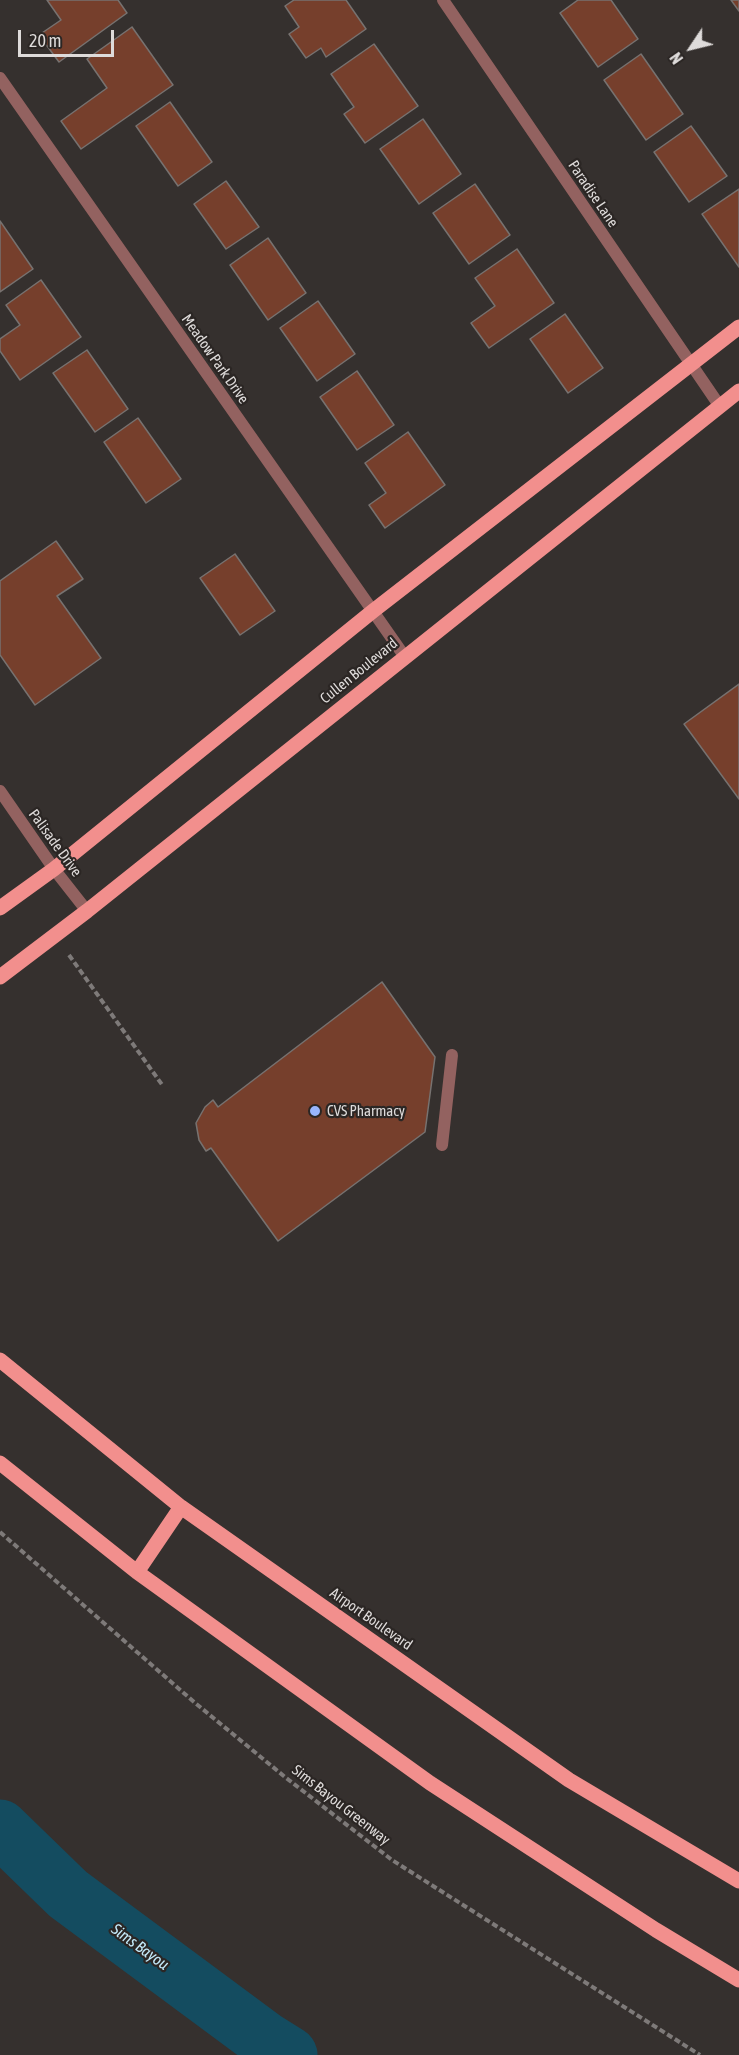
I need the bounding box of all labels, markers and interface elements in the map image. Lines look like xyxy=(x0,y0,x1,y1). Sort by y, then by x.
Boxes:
scale bar xyxy=(21,18,117,56)
north arrow xyxy=(661,18,721,78)
text: 20 m xyxy=(29,30,61,51)
text: N xyxy=(666,49,686,67)
street label: Paradise Lane xyxy=(564,157,622,231)
street label: Meadow Park Drive xyxy=(177,311,253,407)
street label: Cullen Boulevard xyxy=(317,634,401,708)
street label: Palisade Drive xyxy=(25,806,85,880)
place label: CVS Pharmacy xyxy=(327,1102,405,1120)
marker: CVS Pharmacy xyxy=(308,1104,322,1118)
street label: Airport Boulevard xyxy=(326,1584,416,1654)
street label: Sims Bayou Greenway xyxy=(288,1761,394,1849)
water label: Sims Bayou xyxy=(107,1920,173,1974)

